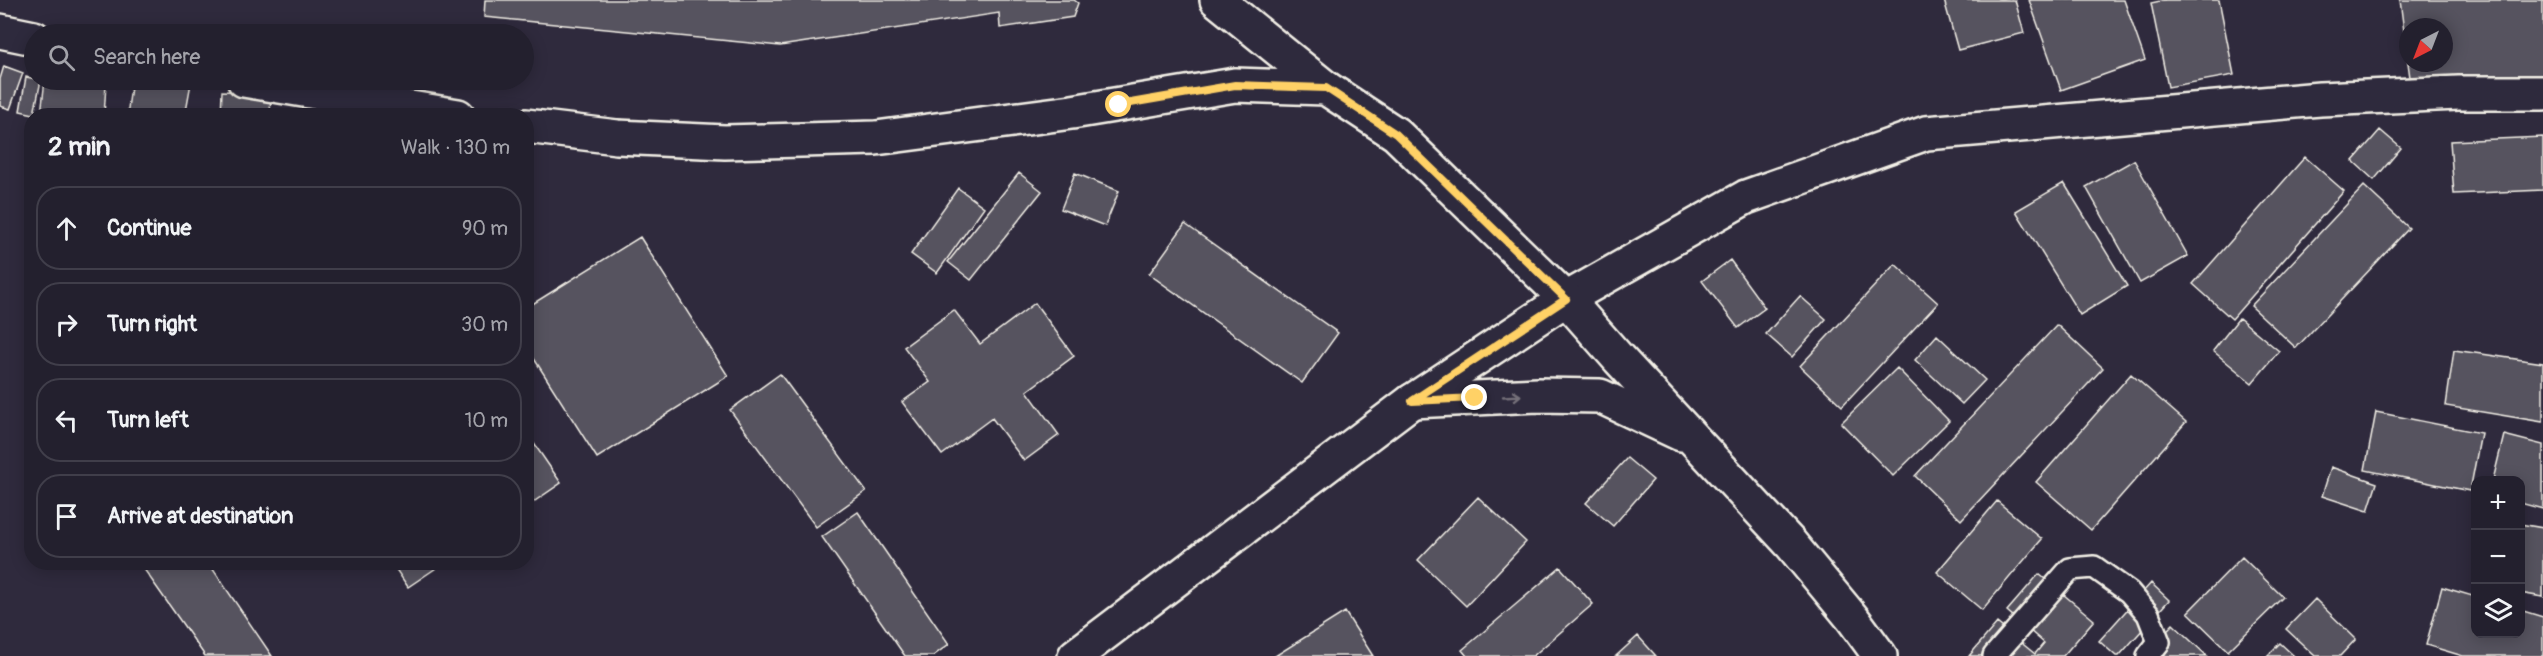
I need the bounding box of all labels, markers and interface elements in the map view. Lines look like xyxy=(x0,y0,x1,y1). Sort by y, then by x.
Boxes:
north arrow xyxy=(2399,18,2453,72)
search box xyxy=(24,24,534,90)
icon: search xyxy=(45,41,78,74)
text: Search here xyxy=(93,43,200,71)
route start xyxy=(1105,91,1131,117)
text: 2 min xyxy=(48,131,110,163)
text: Walk · 130 m xyxy=(401,135,510,160)
icon: ahead xyxy=(50,212,83,245)
text: Continue xyxy=(107,214,191,242)
text: 90 m xyxy=(462,216,508,241)
icon: right xyxy=(50,308,83,341)
text: Turn right xyxy=(107,310,197,338)
text: 30 m xyxy=(461,312,508,337)
route end xyxy=(1461,384,1487,410)
one-way arrow xyxy=(1502,391,1522,402)
icon: left xyxy=(50,404,83,437)
text: Turn left xyxy=(107,406,189,434)
text: 10 m xyxy=(464,408,508,433)
map controls xyxy=(2471,476,2525,638)
button: + xyxy=(2471,476,2525,530)
icon: arrive xyxy=(50,500,83,533)
text: Arrive at destination xyxy=(107,502,293,530)
button: − xyxy=(2471,530,2525,584)
button: layers xyxy=(2471,584,2525,638)

